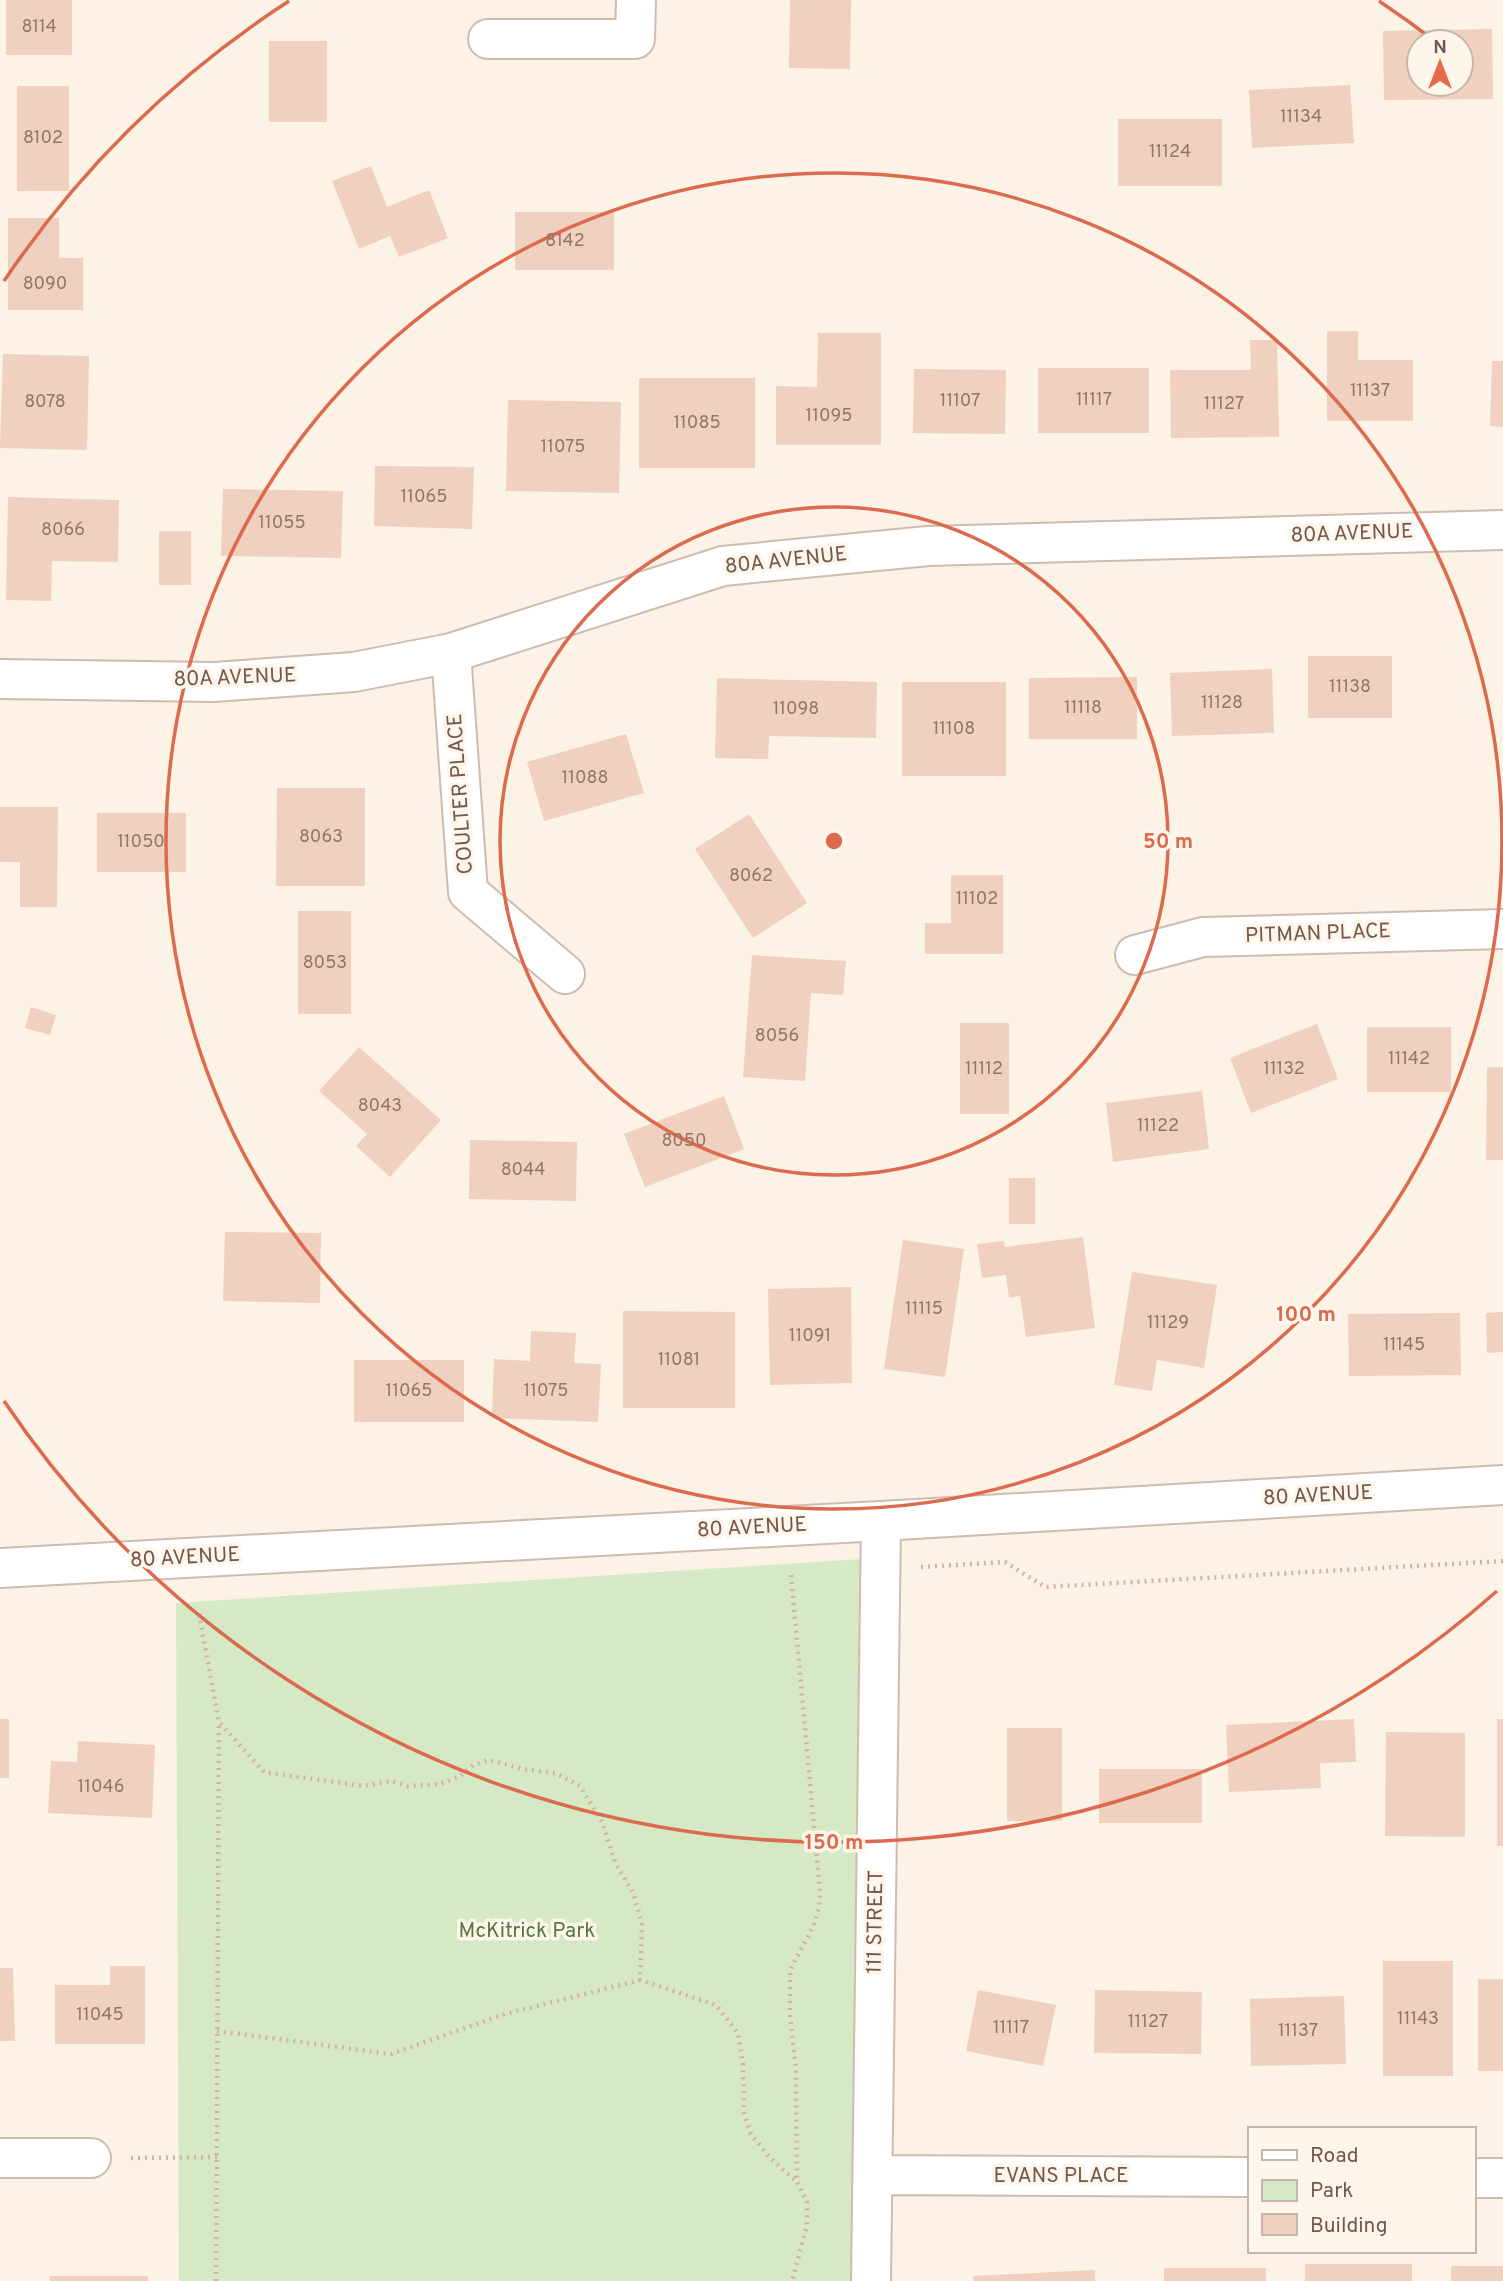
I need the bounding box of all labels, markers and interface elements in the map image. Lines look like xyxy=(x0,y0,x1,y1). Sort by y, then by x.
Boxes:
house number: 8114 xyxy=(21,16,57,39)
north arrow xyxy=(1405,28,1475,98)
text: N xyxy=(1433,36,1447,60)
house number: 11134 xyxy=(1280,106,1322,129)
house number: 8102 xyxy=(23,127,63,150)
house number: 11124 xyxy=(1149,141,1191,164)
house number: 8142 xyxy=(545,230,585,253)
house number: 8090 xyxy=(23,273,67,296)
house number: 11137 xyxy=(1350,380,1390,403)
house number: 11117 xyxy=(1076,389,1112,412)
house number: 11107 xyxy=(940,390,980,413)
house number: 8078 xyxy=(24,391,66,414)
house number: 11127 xyxy=(1204,393,1244,416)
house number: 11095 xyxy=(806,405,852,428)
house number: 11085 xyxy=(673,412,721,435)
house number: 11075 xyxy=(540,436,586,459)
house number: 11065 xyxy=(401,486,447,509)
house number: 11055 xyxy=(258,512,306,535)
street label: 80A AVENUE xyxy=(1290,518,1414,550)
house number: 8066 xyxy=(41,519,85,542)
street label: 80A AVENUE xyxy=(723,541,849,581)
street label: 80A AVENUE xyxy=(173,662,297,694)
house number: 11138 xyxy=(1329,676,1371,699)
house number: 11128 xyxy=(1201,692,1243,715)
house number: 11118 xyxy=(1064,697,1102,720)
house number: 11098 xyxy=(773,698,819,721)
street label: COULTER PLACE xyxy=(442,713,480,875)
house number: 11108 xyxy=(933,718,975,741)
house number: 11088 xyxy=(562,767,608,790)
house number: 8063 xyxy=(299,826,343,849)
centre of rings xyxy=(822,829,846,853)
text: 50 m xyxy=(1143,829,1193,856)
house number: 11050 xyxy=(117,831,165,854)
house number: 8062 xyxy=(729,865,773,888)
house number: 11102 xyxy=(956,888,998,911)
street label: PITMAN PLACE xyxy=(1245,918,1391,950)
house number: 8053 xyxy=(303,952,347,975)
house number: 8056 xyxy=(755,1025,799,1048)
house number: 11142 xyxy=(1388,1048,1430,1071)
house number: 11112 xyxy=(965,1058,1003,1081)
house number: 11132 xyxy=(1263,1058,1305,1081)
house number: 8043 xyxy=(358,1095,402,1118)
house number: 11122 xyxy=(1137,1115,1179,1138)
house number: 8050 xyxy=(661,1130,707,1153)
house number: 8044 xyxy=(501,1159,545,1182)
house number: 11115 xyxy=(905,1298,943,1321)
text: 100 m xyxy=(1276,1302,1336,1329)
house number: 11129 xyxy=(1147,1312,1189,1335)
house number: 11091 xyxy=(789,1325,831,1348)
house number: 11145 xyxy=(1383,1334,1425,1357)
house number: 11081 xyxy=(658,1349,700,1372)
house number: 11065 xyxy=(386,1380,432,1403)
house number: 11075 xyxy=(523,1380,569,1403)
street label: 80 AVENUE xyxy=(1262,1480,1374,1512)
street label: 80 AVENUE xyxy=(696,1512,808,1544)
street label: 80 AVENUE xyxy=(129,1542,241,1574)
house number: 11046 xyxy=(78,1776,124,1799)
text: 150 m xyxy=(805,1830,863,1857)
street label: 111 STREET xyxy=(862,1870,890,1974)
park label: McKitrick Park xyxy=(458,1918,596,1945)
house number: 11045 xyxy=(76,2004,124,2027)
house number: 11143 xyxy=(1397,2008,1439,2031)
house number: 11127 xyxy=(1128,2011,1168,2034)
house number: 11117 xyxy=(993,2017,1029,2040)
house number: 11137 xyxy=(1278,2020,1318,2043)
legend xyxy=(1248,2127,1475,2253)
text: Road xyxy=(1310,2143,1359,2170)
street label: EVANS PLACE xyxy=(994,2163,1128,2190)
text: Park xyxy=(1310,2178,1353,2205)
text: Building xyxy=(1310,2213,1388,2240)

